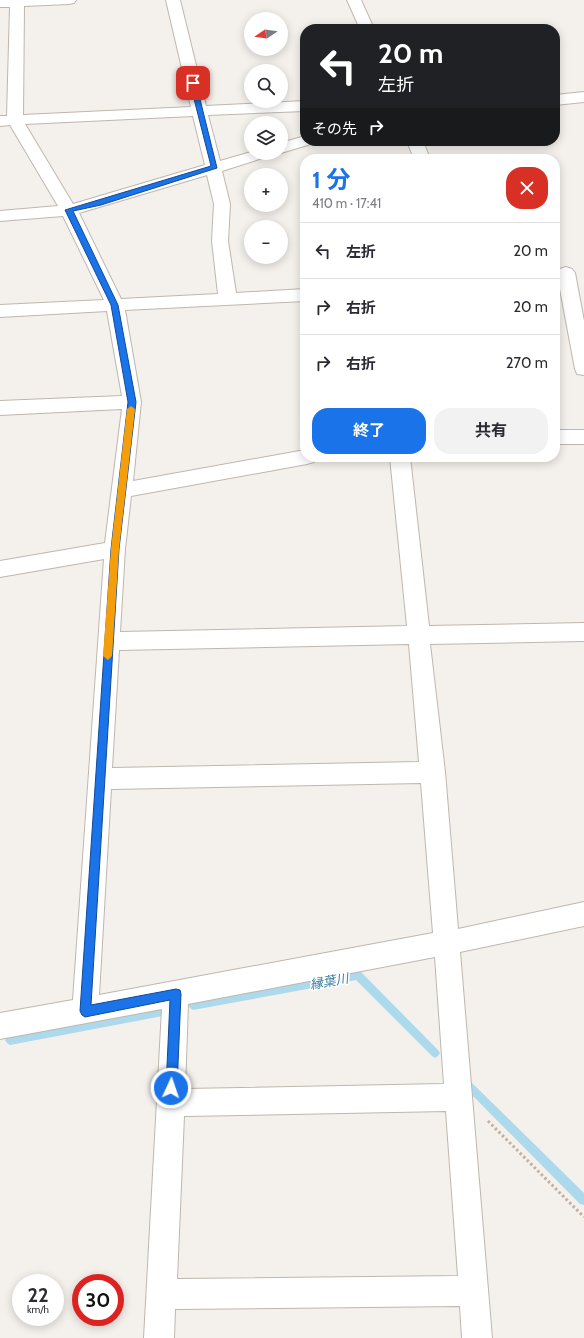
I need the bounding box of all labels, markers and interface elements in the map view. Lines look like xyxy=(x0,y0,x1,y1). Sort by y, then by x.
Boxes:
north arrow xyxy=(244,12,288,56)
map controls xyxy=(244,12,288,264)
text: 20 m xyxy=(378,36,443,70)
icon: left xyxy=(312,40,364,92)
button: search xyxy=(244,64,288,108)
pin xyxy=(176,66,210,100)
icon: arrive xyxy=(182,72,204,94)
text: 左折 xyxy=(378,74,414,96)
button: layers xyxy=(244,116,288,160)
icon: right xyxy=(365,116,387,138)
text: その先 xyxy=(312,120,357,138)
text: 1 分 xyxy=(312,165,350,194)
button: close xyxy=(506,167,548,209)
button: + xyxy=(244,168,288,212)
text: 410 m · 17:41 xyxy=(312,195,381,211)
button: − xyxy=(244,220,288,264)
icon: left xyxy=(312,240,334,262)
text: 20 m xyxy=(513,242,548,260)
text: 左折 xyxy=(346,243,376,261)
icon: right xyxy=(312,296,334,318)
text: 20 m xyxy=(513,298,548,316)
text: 右折 xyxy=(346,299,376,317)
icon: right xyxy=(312,352,334,374)
text: 270 m xyxy=(506,354,548,372)
text: 右折 xyxy=(346,355,376,373)
button: 終了 xyxy=(312,408,426,454)
button: 共有 xyxy=(434,408,548,454)
water label: 縁葉川 xyxy=(308,969,352,992)
position arrow xyxy=(150,1067,192,1109)
speed limit sign: 30 xyxy=(72,1274,124,1326)
text: 22 xyxy=(27,1283,49,1307)
text: km/h xyxy=(27,1303,49,1316)

